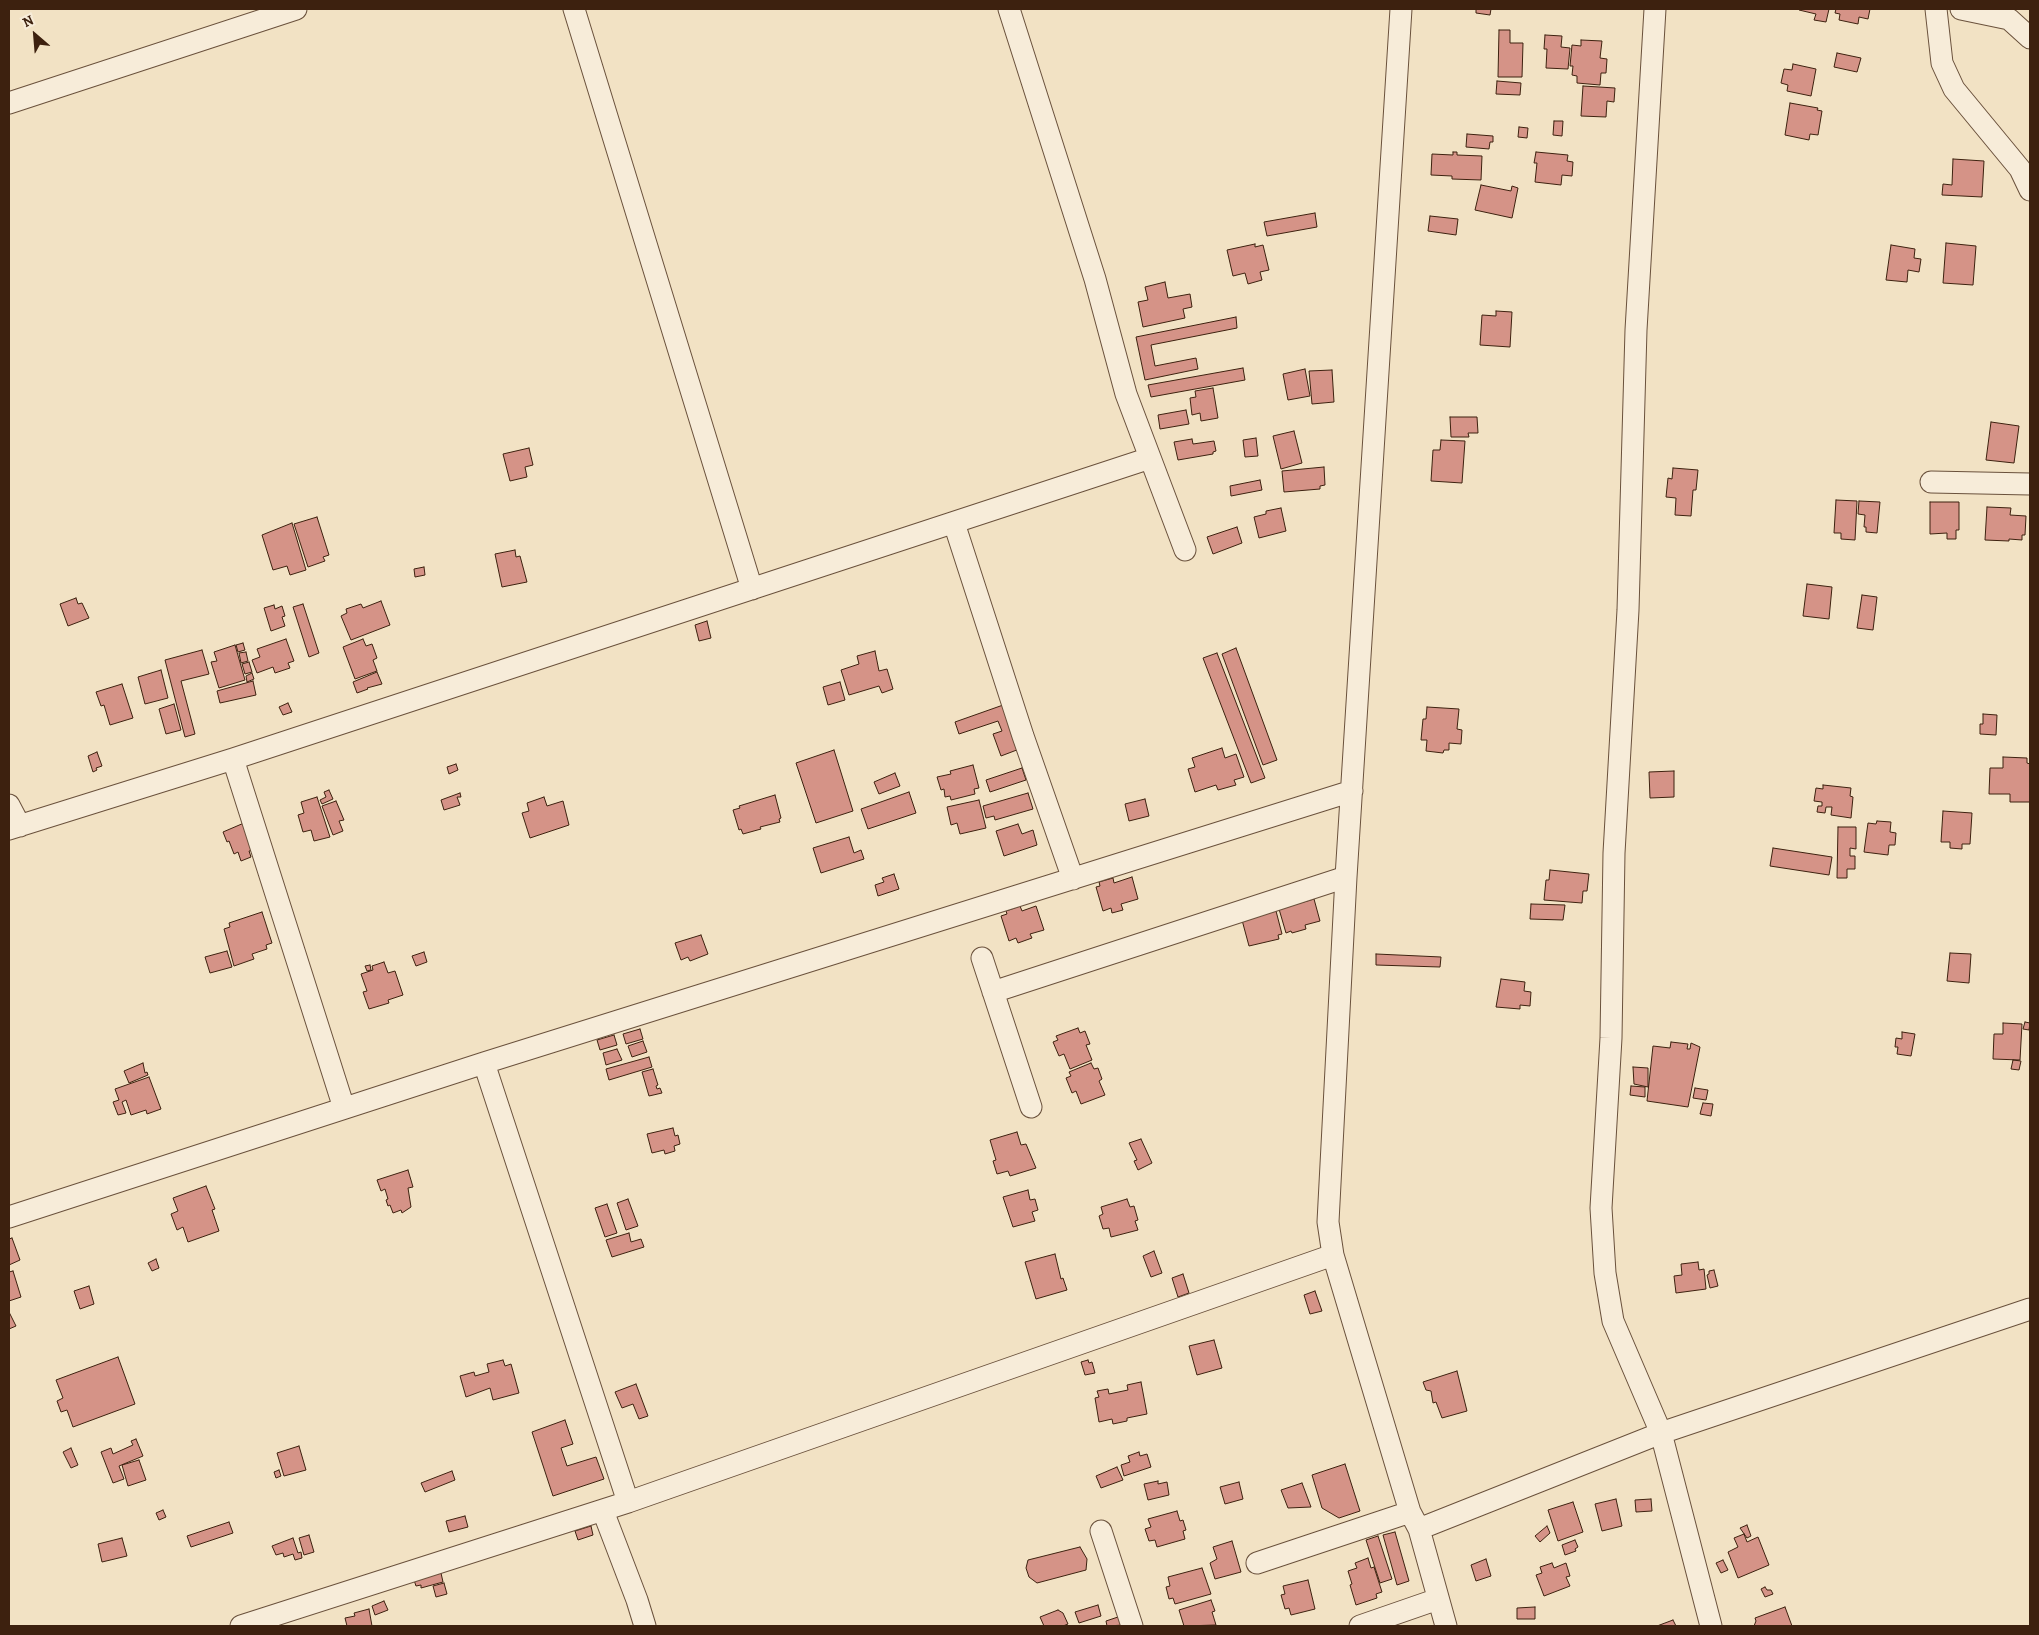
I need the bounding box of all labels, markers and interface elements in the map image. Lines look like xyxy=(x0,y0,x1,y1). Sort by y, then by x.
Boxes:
north arrow xyxy=(10,10,60,60)
text: N xyxy=(19,10,37,32)

